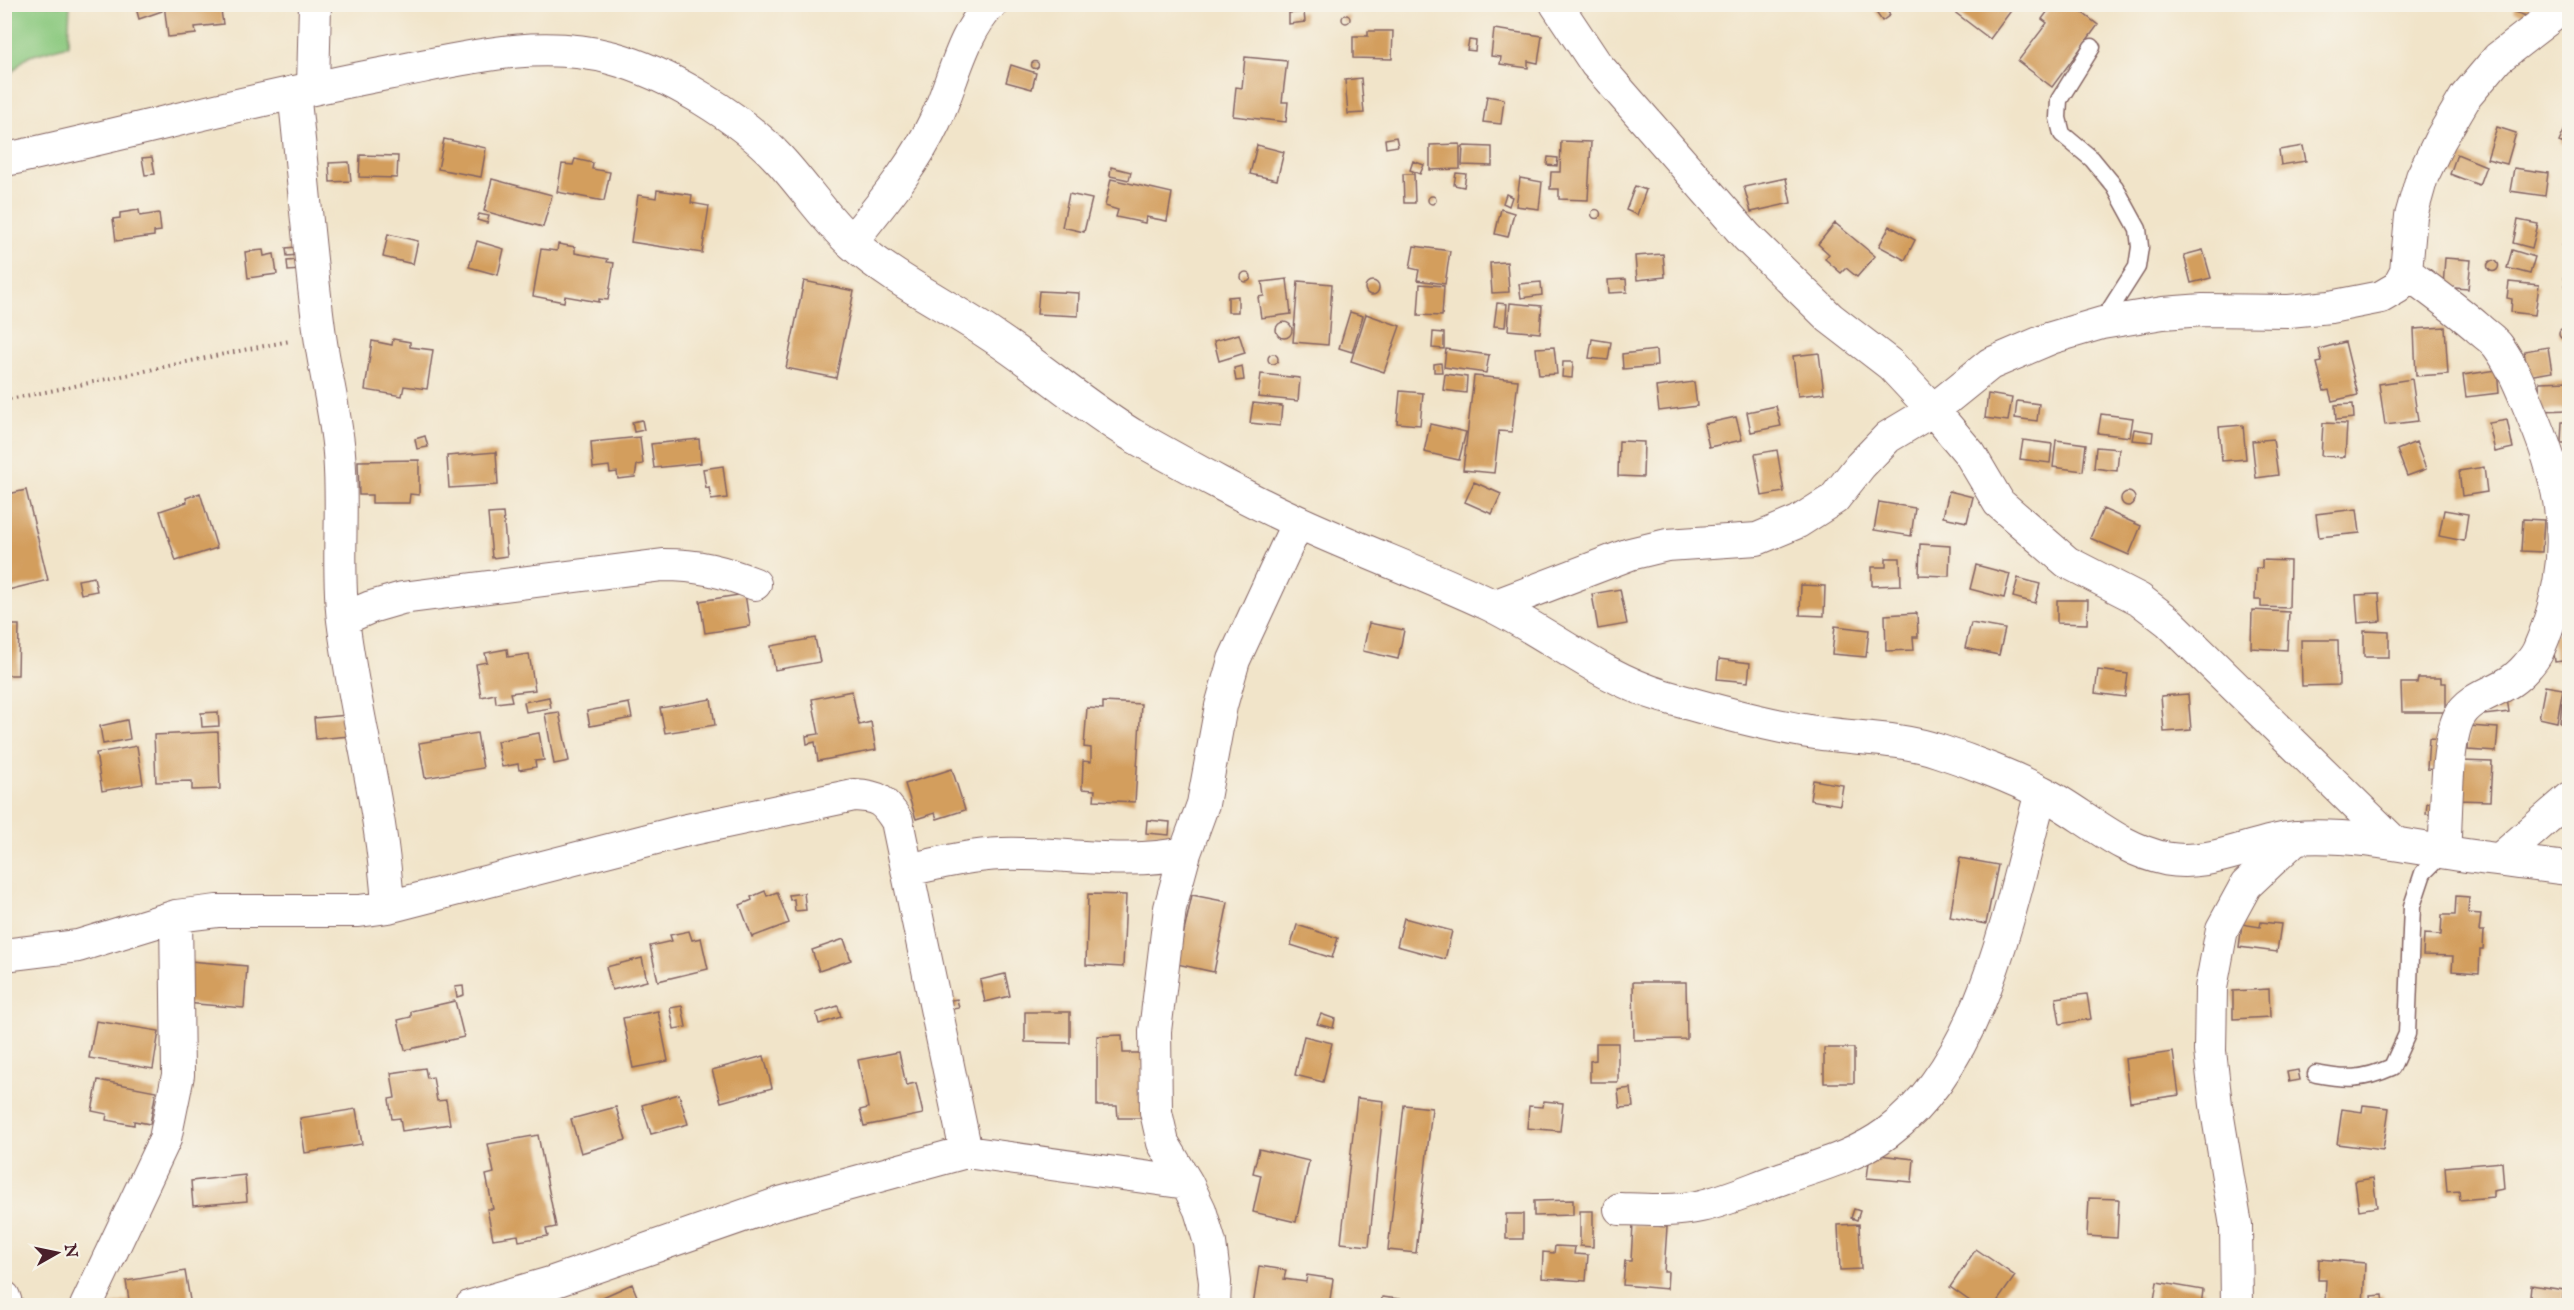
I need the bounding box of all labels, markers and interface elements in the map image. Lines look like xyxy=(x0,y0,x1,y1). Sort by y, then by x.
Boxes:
north arrow xyxy=(27,1223,87,1283)
text: N xyxy=(59,1242,81,1260)

